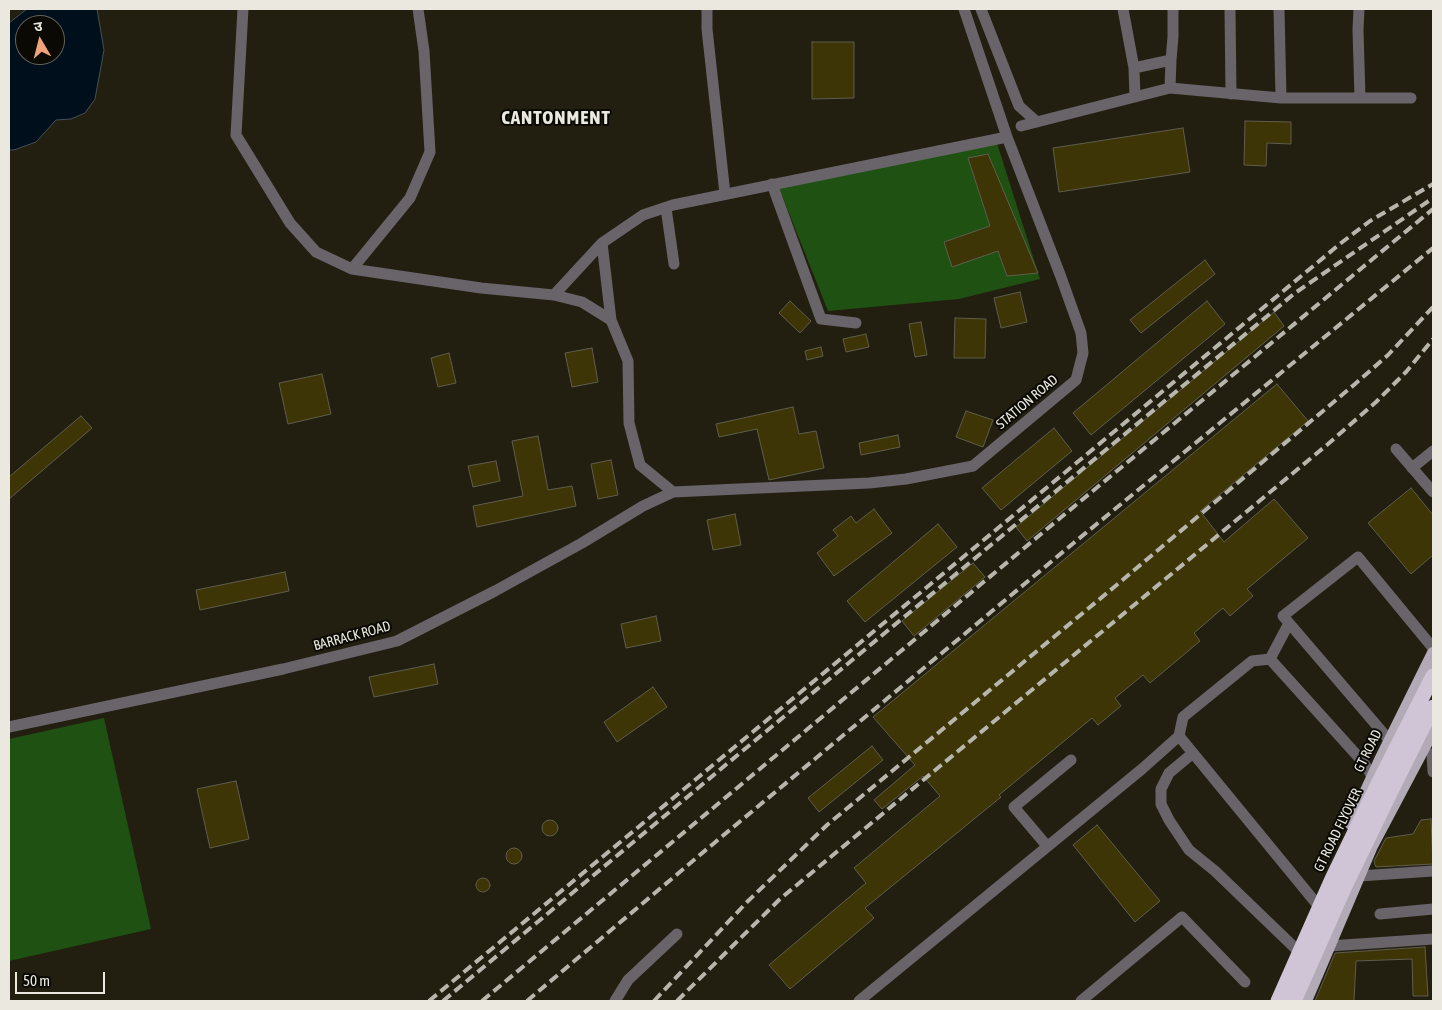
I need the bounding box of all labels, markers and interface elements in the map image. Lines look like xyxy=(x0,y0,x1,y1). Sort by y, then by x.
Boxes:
north arrow xyxy=(15,15,65,65)
text: उ xyxy=(33,18,43,35)
district label: CANTONMENT xyxy=(500,107,612,129)
street label: STATION ROAD xyxy=(993,371,1061,433)
street label: BARRACK ROAD xyxy=(312,618,392,654)
street label: GT ROAD xyxy=(1351,727,1385,775)
street label: GT ROAD FLYOVER xyxy=(1311,785,1365,875)
scale bar xyxy=(18,962,108,994)
text: 50 m xyxy=(23,972,50,989)

